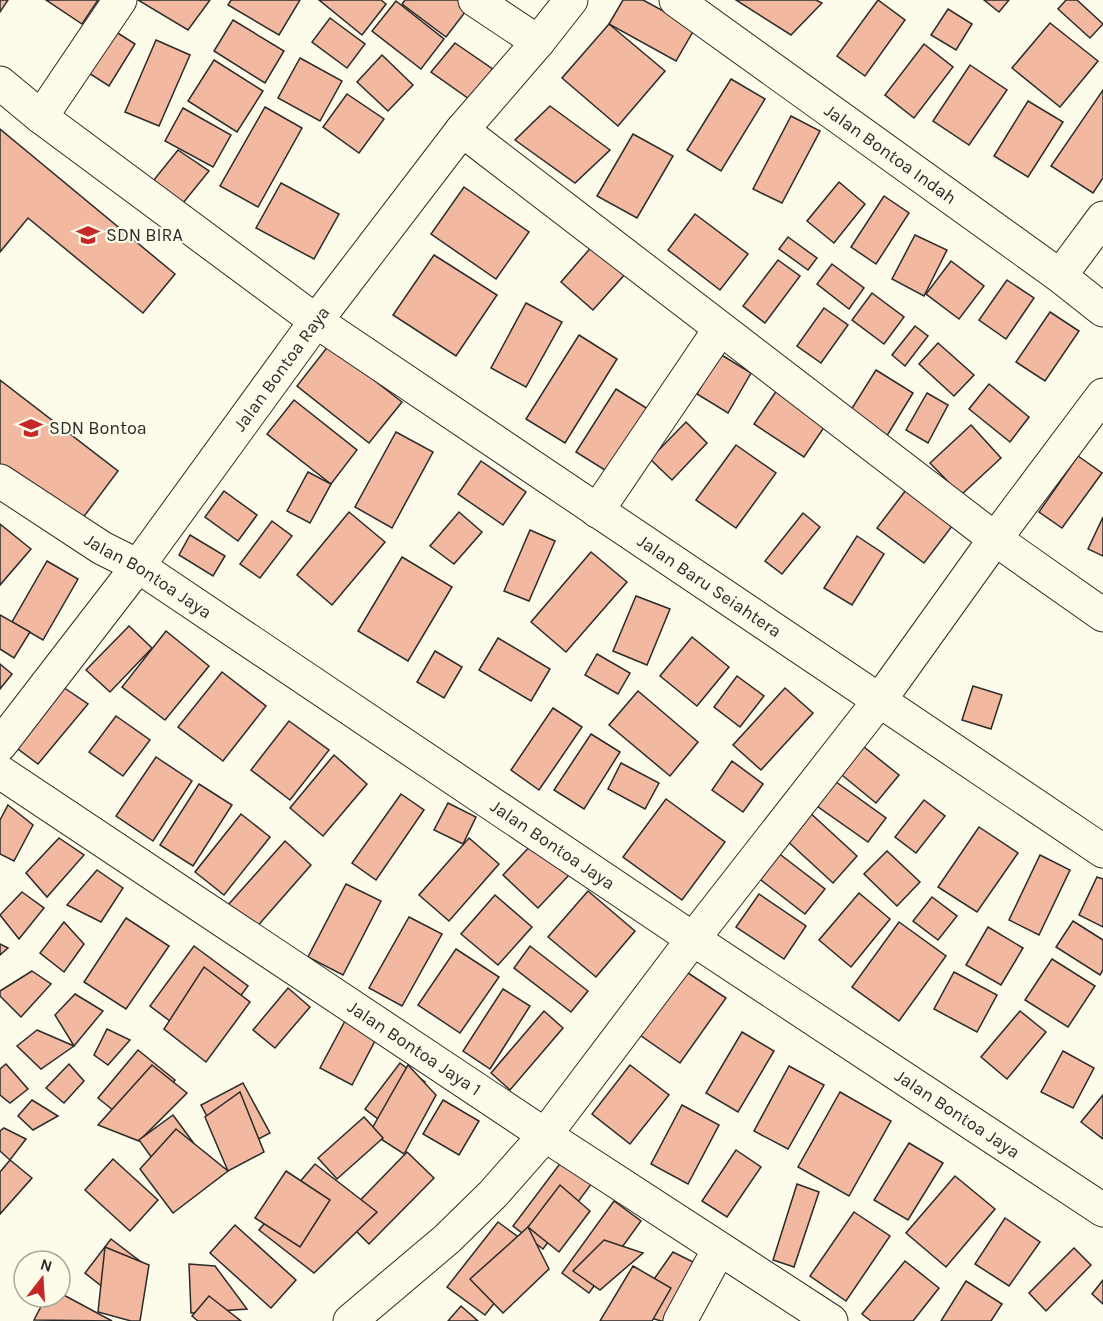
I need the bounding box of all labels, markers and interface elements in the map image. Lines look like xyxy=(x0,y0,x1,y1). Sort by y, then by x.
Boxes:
street label: Jalan Bontoa Indah xyxy=(820,99,961,209)
school or university icon: SDN BIRA xyxy=(75,222,101,248)
place label: SDN BIRA xyxy=(106,224,183,246)
street label: Jalan Bontoa Raya xyxy=(229,302,334,435)
school or university icon: SDN Bontoa xyxy=(18,415,44,441)
place label: SDN Bontoa xyxy=(49,417,147,439)
street label: Jalan Bontoa Jaya xyxy=(80,528,216,623)
street label: Jalan Baru Seiahtera xyxy=(633,530,786,642)
street label: Jalan Bontoa Jaya xyxy=(486,795,619,894)
street label: Jalan Bontoa Jaya 1 xyxy=(344,996,485,1100)
street label: Jalan Bontoa Jaya xyxy=(891,1065,1024,1163)
north arrow xyxy=(12,1249,72,1309)
text: N xyxy=(38,1254,55,1276)

